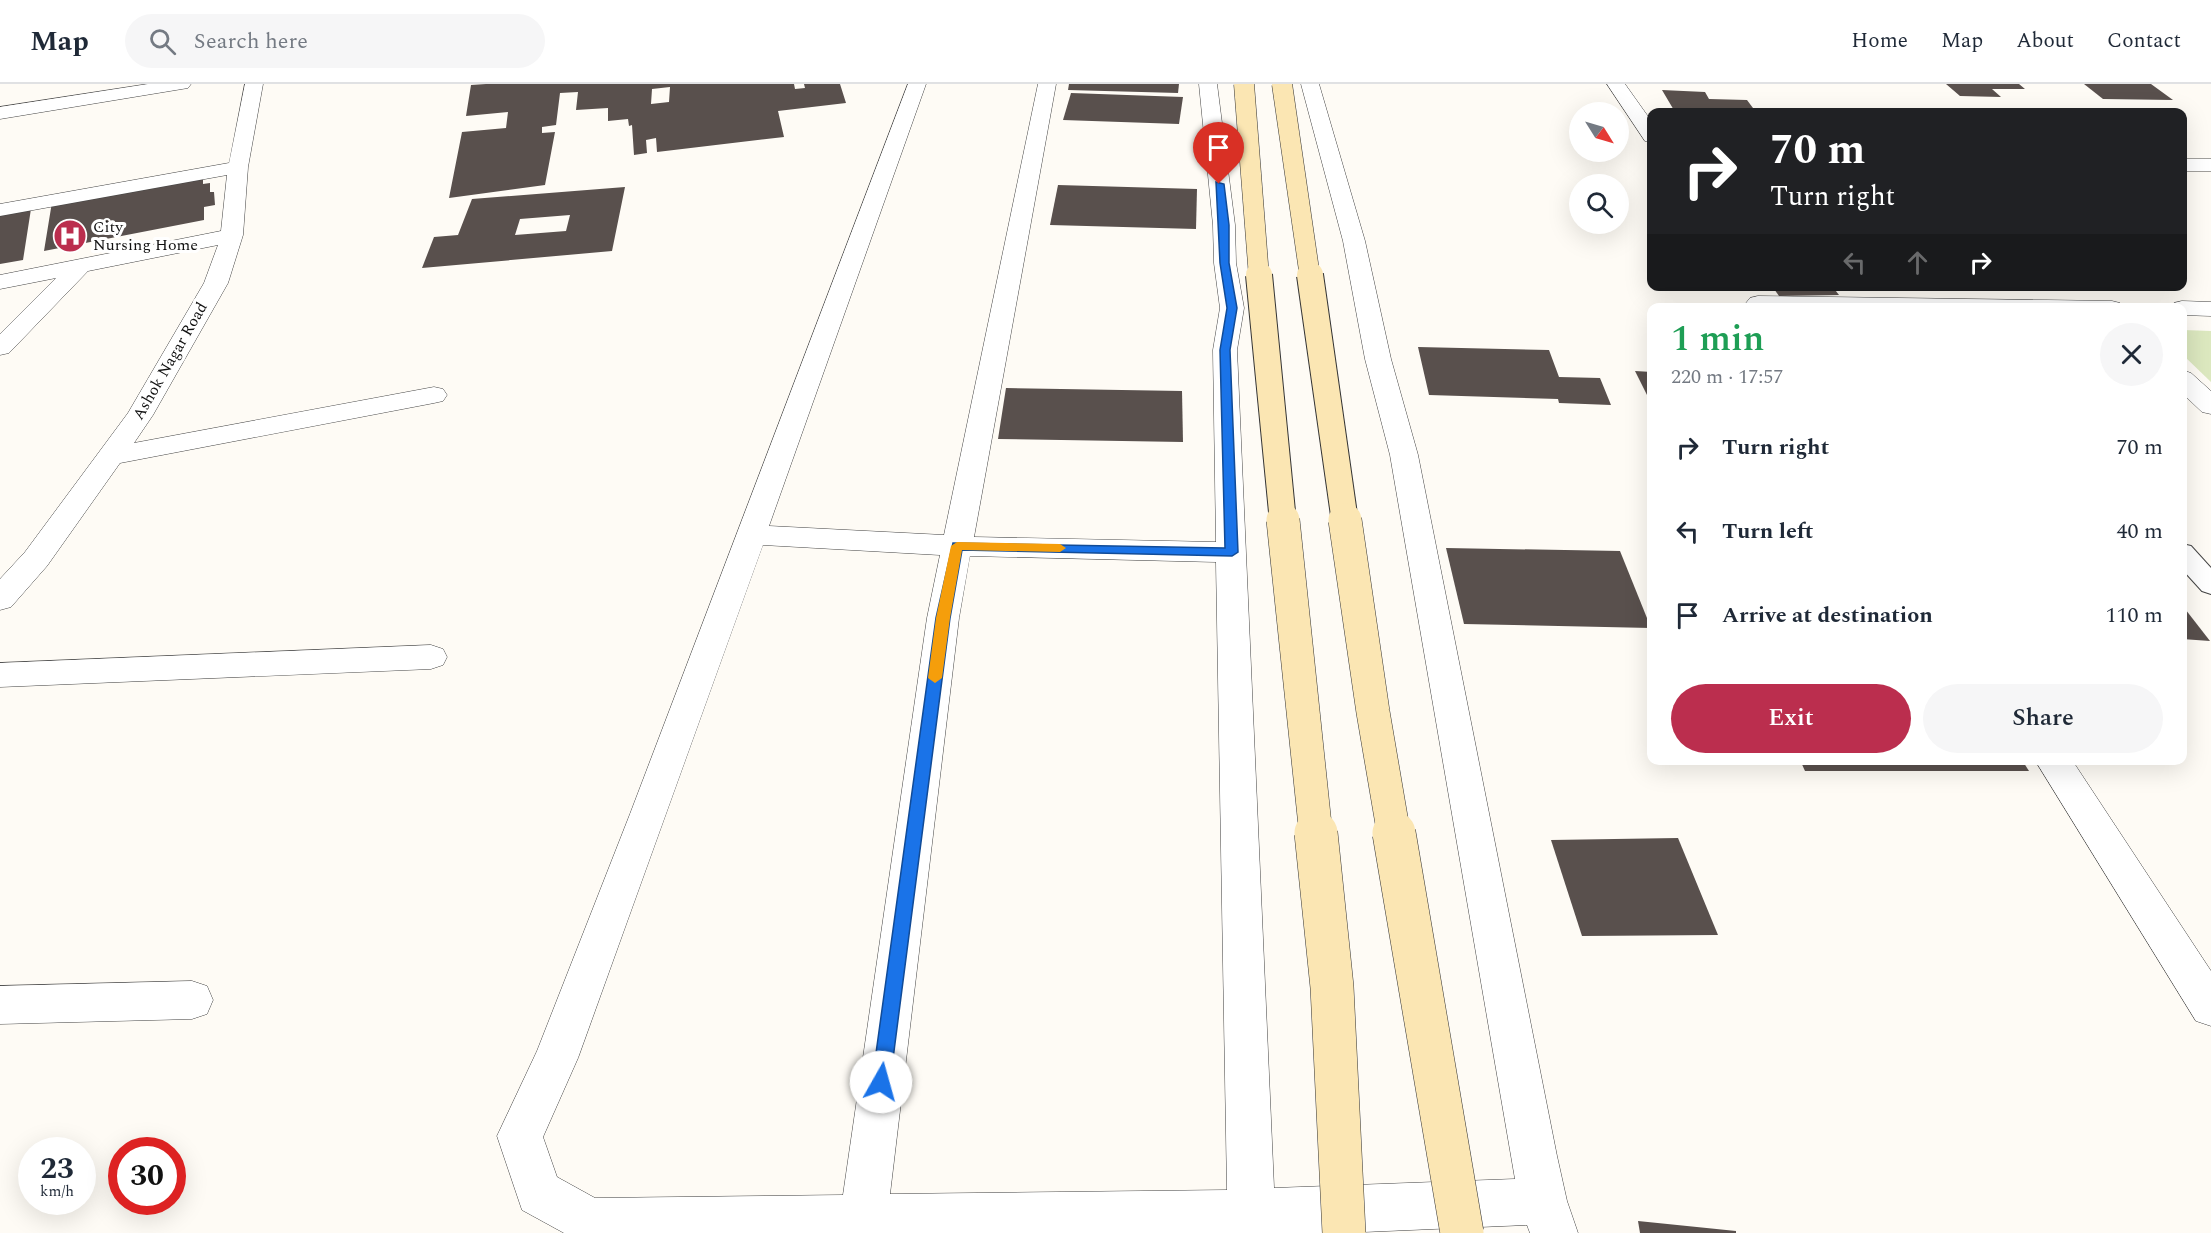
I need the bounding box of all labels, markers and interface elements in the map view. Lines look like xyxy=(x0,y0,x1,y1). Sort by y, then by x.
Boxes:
search box xyxy=(125,14,545,68)
text: Map xyxy=(30,20,89,63)
icon: search xyxy=(146,25,179,58)
text: Search here xyxy=(194,25,308,58)
text: Home xyxy=(1851,25,1908,57)
text: Map xyxy=(1941,25,1983,57)
text: About xyxy=(2016,25,2074,57)
text: Contact xyxy=(2107,25,2181,57)
north arrow xyxy=(1569,102,1629,162)
map controls xyxy=(1569,102,1629,234)
text: 70 m xyxy=(1770,119,1865,182)
pin xyxy=(1193,122,1244,184)
icon: arrive xyxy=(1202,131,1235,164)
icon: right xyxy=(1671,132,1749,210)
button: search xyxy=(1569,174,1629,234)
text: Turn right xyxy=(1770,176,1895,218)
place label: City Nursing Home xyxy=(93,215,198,257)
hospital icon: City Nursing Home xyxy=(52,218,88,254)
icon: left xyxy=(1838,246,1871,279)
icon: ahead xyxy=(1901,246,1934,279)
icon: right xyxy=(1964,246,1997,279)
street label: Ashok Nagar Road xyxy=(126,297,214,425)
text: 1 min xyxy=(1671,312,1764,367)
button: close xyxy=(2100,323,2163,386)
text: 220 m · 17:57 xyxy=(1671,362,1783,392)
icon: right xyxy=(1671,431,1704,464)
text: Turn right xyxy=(1722,431,1829,464)
text: 70 m xyxy=(2117,431,2163,464)
icon: left xyxy=(1671,515,1704,548)
text: Turn left xyxy=(1722,515,1814,548)
text: 40 m xyxy=(2117,515,2163,548)
icon: arrive xyxy=(1671,599,1704,632)
text: Arrive at destination xyxy=(1722,599,1933,632)
text: 110 m xyxy=(2106,599,2163,632)
button: Exit xyxy=(1671,684,1911,753)
button: Share xyxy=(1923,684,2163,753)
position arrow xyxy=(849,1050,913,1114)
speed limit sign: 30 xyxy=(108,1137,186,1215)
text: 23 xyxy=(40,1146,74,1192)
text: km/h xyxy=(40,1180,74,1203)

